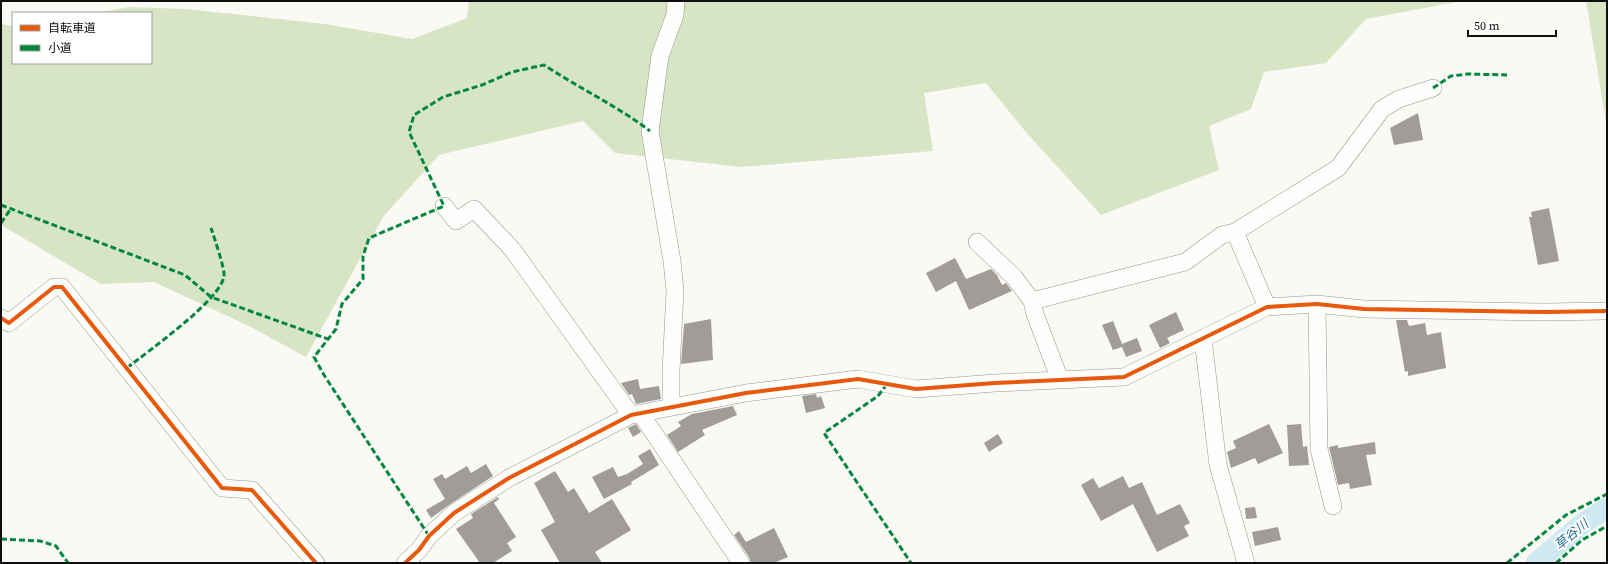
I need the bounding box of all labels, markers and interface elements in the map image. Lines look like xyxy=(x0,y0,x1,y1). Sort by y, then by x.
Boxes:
legend xyxy=(12,12,152,64)
scale bar xyxy=(1468,12,1556,38)
text: 50 m xyxy=(1474,18,1500,34)
text: 自転車道 xyxy=(48,20,96,36)
text: 小道 xyxy=(48,40,72,56)
water label: 草谷川 xyxy=(1551,514,1593,553)

